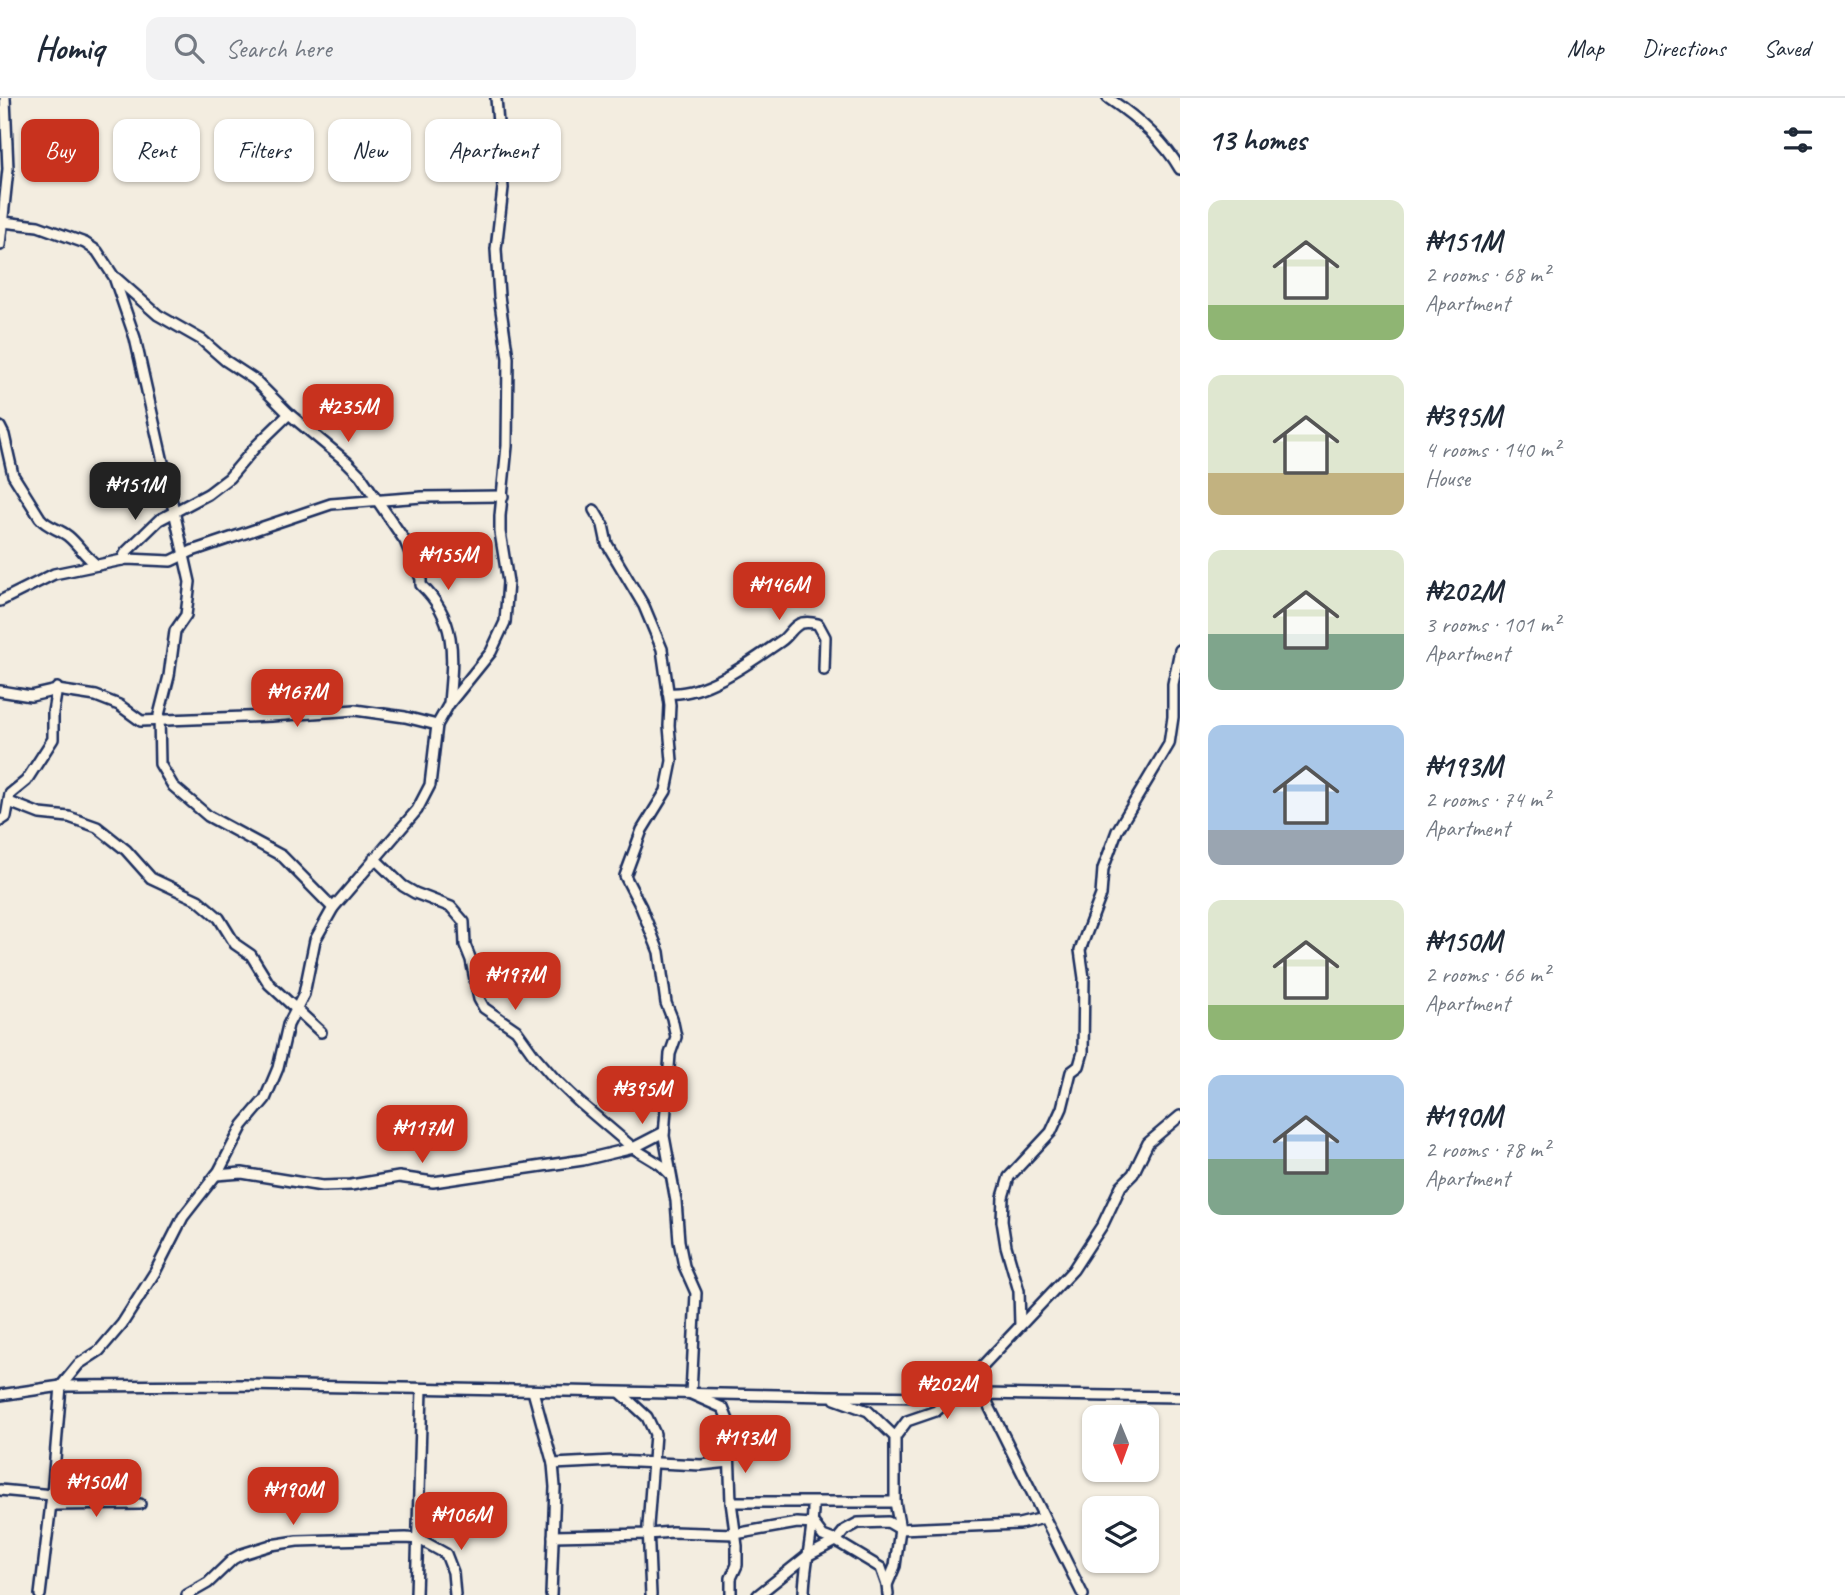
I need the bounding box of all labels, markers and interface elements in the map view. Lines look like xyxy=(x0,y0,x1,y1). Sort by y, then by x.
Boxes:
search box xyxy=(146,17,636,80)
text: Homiq xyxy=(35,27,104,69)
icon: search xyxy=(170,29,208,67)
text: Search here xyxy=(226,32,331,65)
text: Map xyxy=(1567,33,1604,63)
text: Directions xyxy=(1642,33,1725,63)
text: Saved xyxy=(1763,33,1810,63)
chip: Buy xyxy=(21,119,99,182)
chip: Rent xyxy=(113,119,200,182)
chip: Filters xyxy=(214,119,314,182)
chip: New xyxy=(328,119,411,182)
chip: Apartment xyxy=(425,119,561,182)
text: 13 homes xyxy=(1208,121,1306,159)
icon: filters xyxy=(1779,121,1817,159)
text: ₦151M xyxy=(1425,222,1502,260)
icon: home xyxy=(1264,228,1348,312)
text: 2 rooms · 68 m² xyxy=(1425,260,1549,289)
text: Apartment xyxy=(1425,289,1510,318)
pin: ₦235M xyxy=(299,384,397,444)
text: ₦235M xyxy=(319,392,377,421)
text: ₦395M xyxy=(1425,397,1501,435)
icon: home xyxy=(1264,403,1348,487)
text: 4 rooms · 140 m² xyxy=(1425,435,1560,464)
pin: ₦151M xyxy=(86,462,184,522)
text: House xyxy=(1425,464,1470,493)
text: ₦151M xyxy=(106,470,164,499)
pin: ₦155M xyxy=(399,532,497,592)
text: ₦155M xyxy=(419,540,477,569)
pin: ₦146M xyxy=(730,562,828,622)
text: ₦146M xyxy=(749,570,809,599)
text: ₦202M xyxy=(1425,572,1502,610)
icon: home xyxy=(1264,578,1348,662)
text: 3 rooms · 101 m² xyxy=(1425,610,1560,639)
text: Apartment xyxy=(1425,639,1510,668)
pin: ₦167M xyxy=(248,670,346,729)
text: ₦167M xyxy=(267,677,327,706)
text: ₦193M xyxy=(1425,747,1502,785)
icon: home xyxy=(1264,753,1348,837)
text: 2 rooms · 74 m² xyxy=(1425,785,1549,814)
text: Apartment xyxy=(1425,814,1510,843)
text: ₦150M xyxy=(1425,922,1502,960)
icon: home xyxy=(1264,928,1348,1012)
pin: ₦197M xyxy=(466,953,564,1012)
text: ₦197M xyxy=(486,960,544,989)
text: 2 rooms · 66 m² xyxy=(1425,960,1549,989)
text: Apartment xyxy=(1425,989,1510,1018)
pin: ₦395M xyxy=(593,1066,691,1126)
text: ₦395M xyxy=(613,1074,671,1103)
text: ₦190M xyxy=(1425,1097,1502,1135)
icon: home xyxy=(1264,1103,1348,1187)
pin: ₦117M xyxy=(373,1105,471,1165)
text: ₦117M xyxy=(392,1113,452,1142)
text: 2 rooms · 78 m² xyxy=(1425,1135,1549,1164)
text: Apartment xyxy=(1425,1164,1510,1193)
pin: ₦202M xyxy=(898,1362,996,1421)
text: ₦202M xyxy=(917,1369,977,1398)
north arrow xyxy=(1082,1405,1158,1482)
map controls xyxy=(1082,1405,1159,1573)
pin: ₦193M xyxy=(696,1416,794,1475)
text: ₦193M xyxy=(716,1423,774,1452)
pin: ₦150M xyxy=(47,1460,145,1519)
text: ₦150M xyxy=(67,1467,125,1496)
pin: ₦190M xyxy=(244,1468,342,1527)
text: ₦190M xyxy=(264,1475,322,1504)
pin: ₦106M xyxy=(412,1492,510,1552)
button: layers xyxy=(1082,1496,1159,1573)
text: ₦106M xyxy=(431,1500,491,1529)

